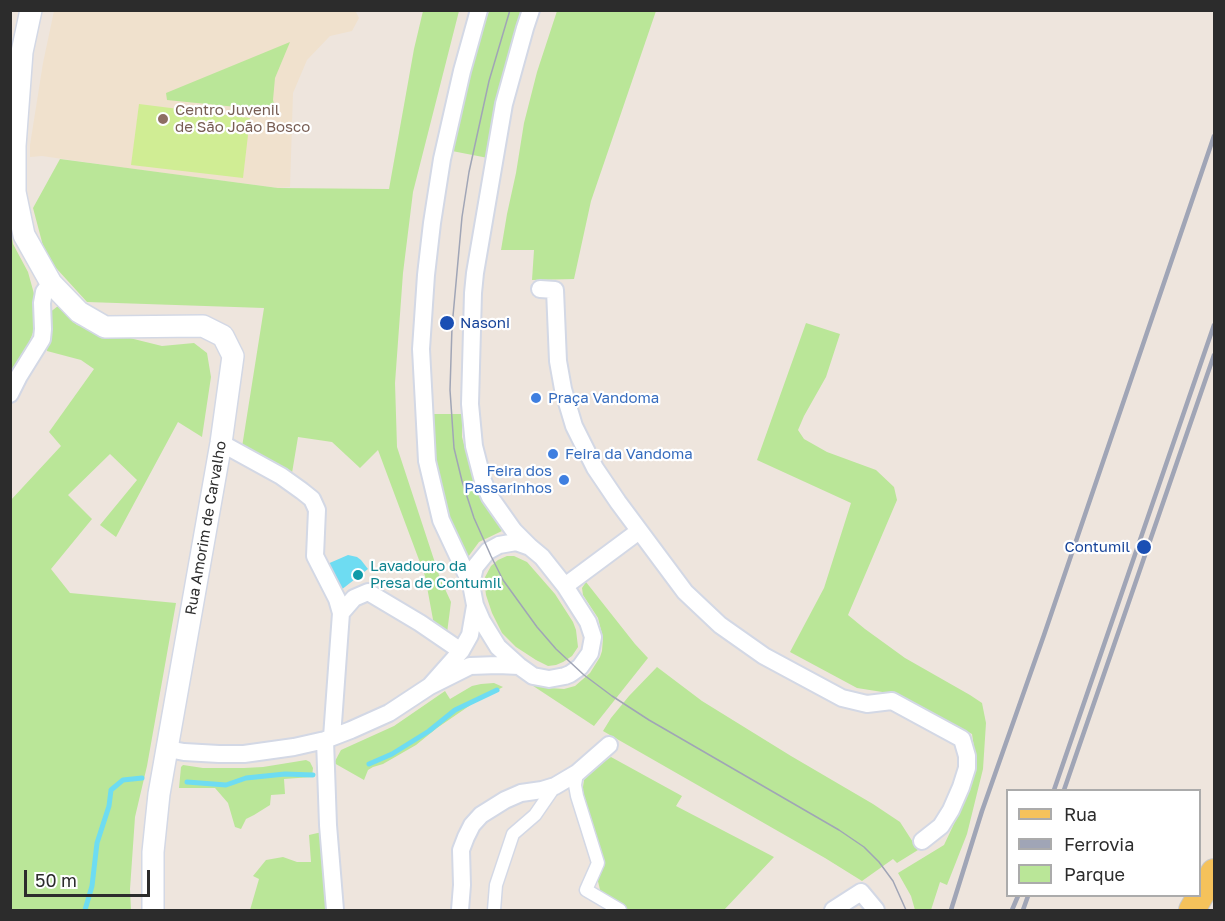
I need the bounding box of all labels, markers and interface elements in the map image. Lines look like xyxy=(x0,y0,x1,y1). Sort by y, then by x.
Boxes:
place label: Centro Juvenil de São João Bosco xyxy=(175,101,310,136)
marker: Centro Juvenil de São João Bosco xyxy=(156,112,170,126)
marker: Nasoni xyxy=(438,314,456,332)
place label: Nasoni xyxy=(460,314,510,332)
place label: Praça Vandoma xyxy=(548,389,659,407)
marker: Praça Vandoma xyxy=(529,391,543,405)
street label: Rua Amorim de Carvalho xyxy=(182,440,230,616)
place label: Feira da Vandoma xyxy=(565,445,693,463)
marker: Feira da Vandoma xyxy=(546,447,560,461)
place label: Feira dos Passarinhos xyxy=(464,462,552,497)
marker: Feira dos Passarinhos xyxy=(557,473,571,487)
place label: Contumil xyxy=(1065,538,1130,556)
marker: Contumil xyxy=(1135,538,1153,556)
place label: Lavadouro da Presa de Contumil xyxy=(370,557,502,592)
marker: Lavadouro da Presa de Contumil xyxy=(351,568,365,582)
legend xyxy=(1006,789,1201,897)
text: Rua xyxy=(1064,803,1097,825)
text: Ferrovia xyxy=(1064,833,1134,855)
scale bar xyxy=(27,858,153,896)
text: Parque xyxy=(1064,863,1125,885)
text: 50 m xyxy=(35,869,77,891)

